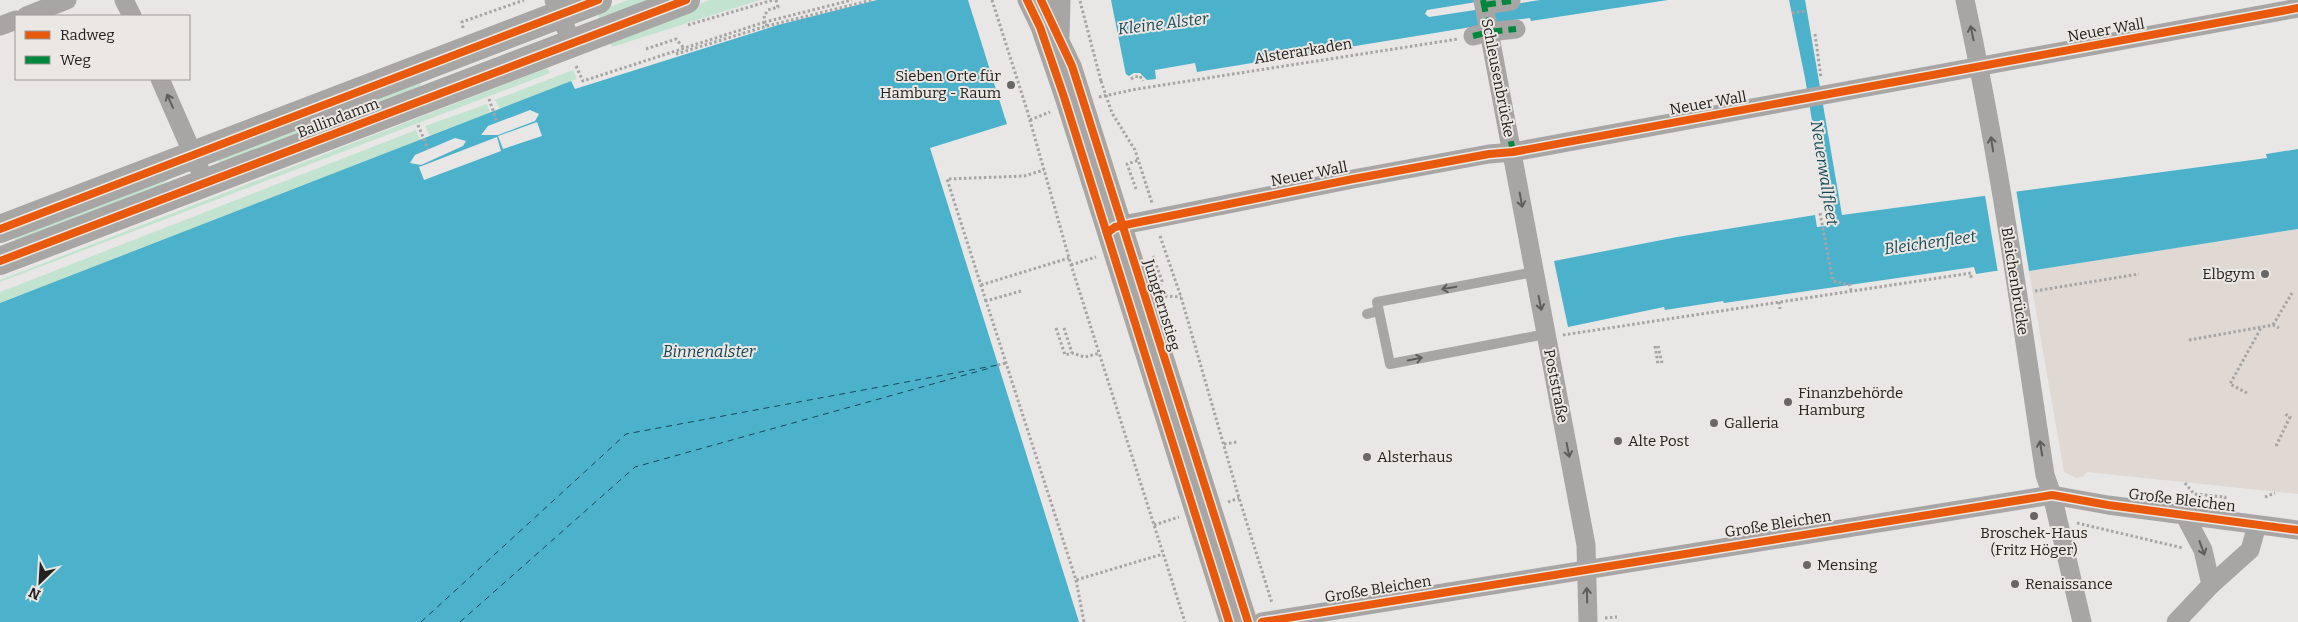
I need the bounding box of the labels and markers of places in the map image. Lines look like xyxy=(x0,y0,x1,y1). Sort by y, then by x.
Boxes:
place label: Sieben Orte für Hamburg - Raum xyxy=(880,67,1002,102)
marker: Sieben Orte für Hamburg - Raum xyxy=(1005,79,1017,91)
place label: Elbgym xyxy=(2202,265,2256,283)
marker: Elbgym xyxy=(2259,268,2271,280)
place label: Finanzbehörde Hamburg xyxy=(1798,384,1903,419)
marker: Finanzbehörde Hamburg xyxy=(1782,396,1794,408)
place label: Galleria xyxy=(1724,414,1779,432)
marker: Galleria xyxy=(1708,417,1720,429)
place label: Alte Post xyxy=(1628,432,1690,450)
marker: Alte Post xyxy=(1612,435,1624,447)
place label: Alsterhaus xyxy=(1377,448,1453,466)
marker: Alsterhaus xyxy=(1361,451,1373,463)
marker: Broschek-Haus (Fritz Höger) xyxy=(2028,510,2040,522)
place label: Broschek-Haus (Fritz Höger) xyxy=(1980,524,2088,559)
place label: Mensing xyxy=(1817,556,1877,574)
marker: Mensing xyxy=(1801,559,1813,571)
place label: Renaissance xyxy=(2025,575,2113,593)
marker: Renaissance xyxy=(2009,578,2021,590)

